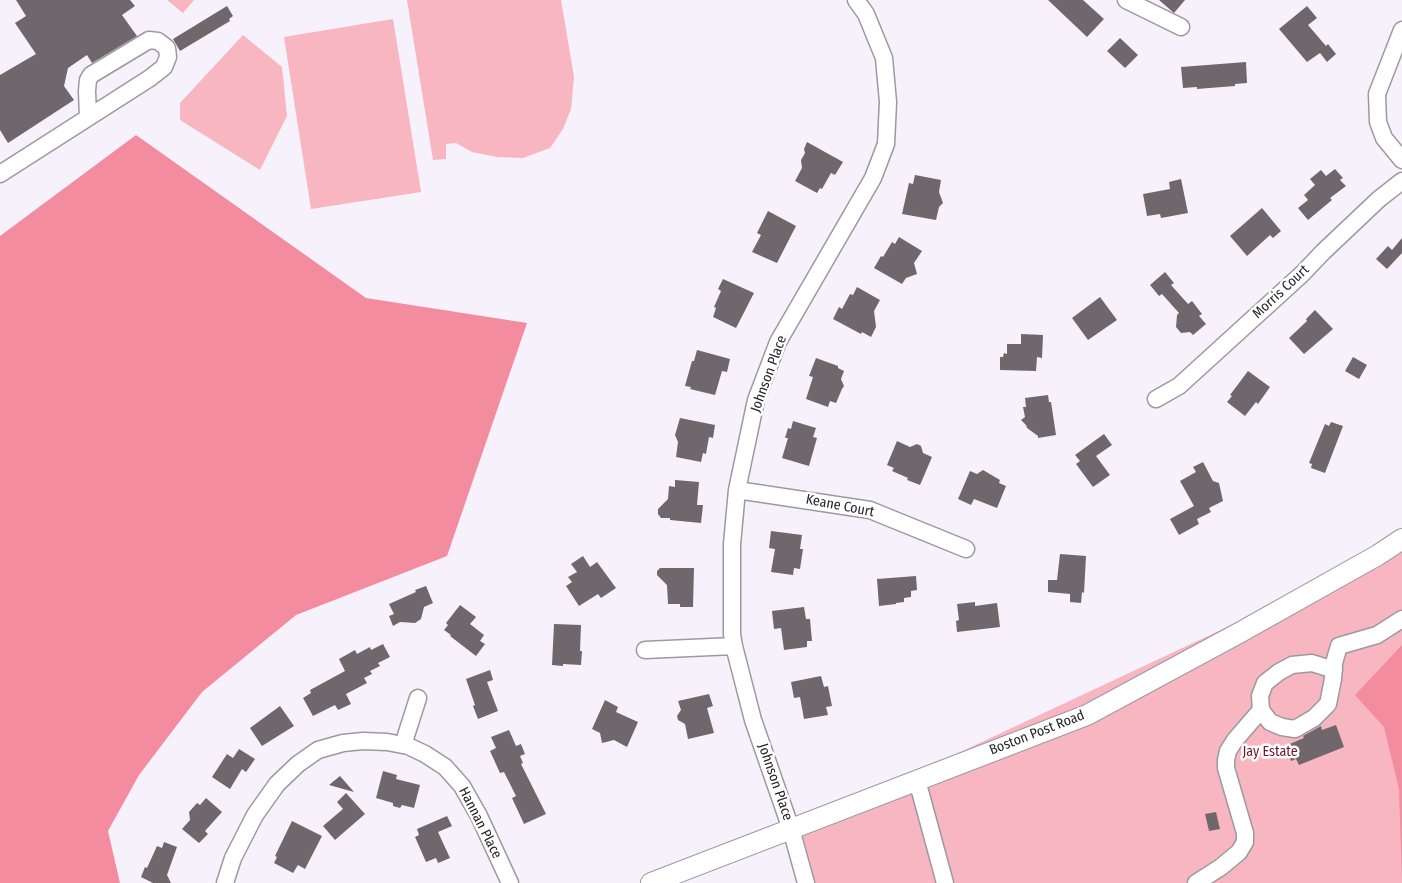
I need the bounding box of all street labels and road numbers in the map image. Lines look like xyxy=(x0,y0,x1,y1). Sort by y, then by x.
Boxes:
street label: Morris Court xyxy=(1249,262,1313,322)
street label: Johnson Place xyxy=(747,333,791,415)
street label: Keane Court xyxy=(804,491,876,521)
street label: Boston Post Road xyxy=(987,707,1087,759)
street label: Johnson Place xyxy=(754,741,796,823)
street label: Hannan Place xyxy=(455,784,505,862)

